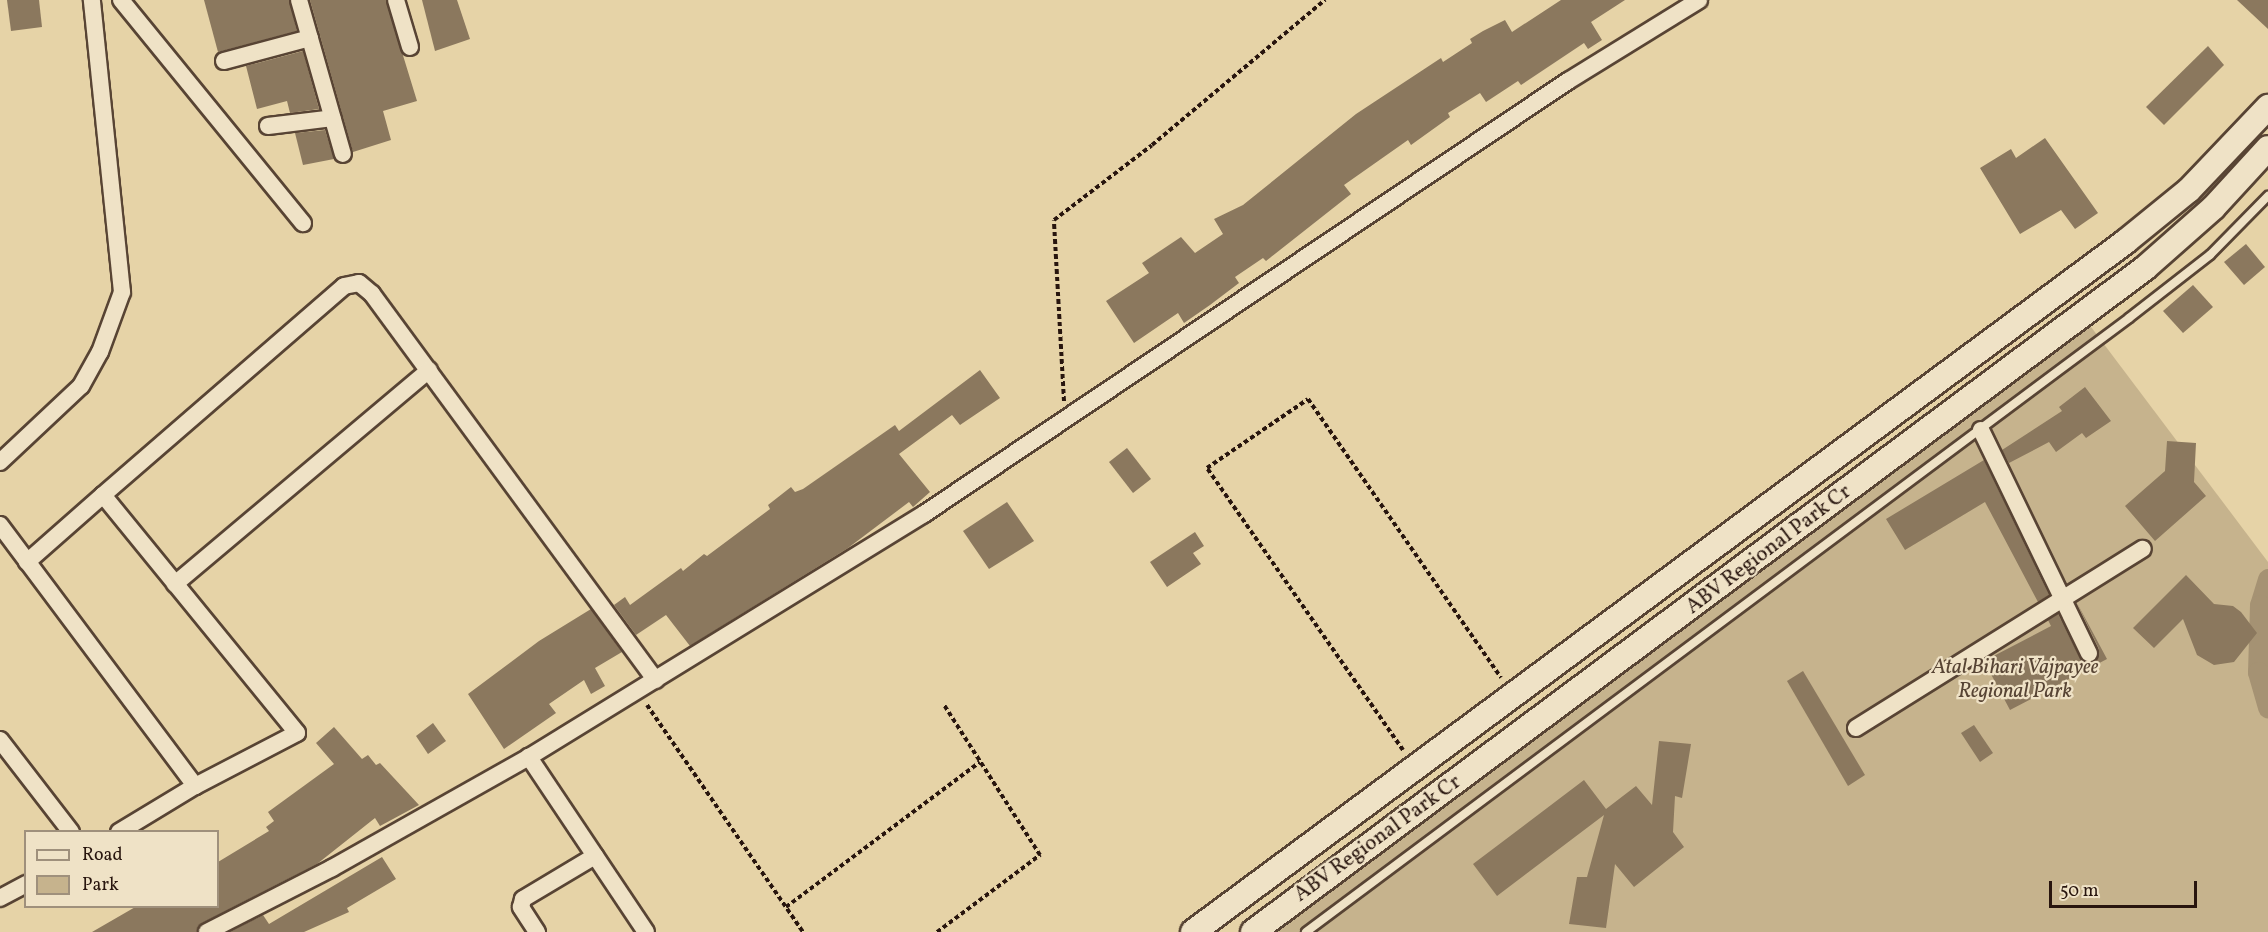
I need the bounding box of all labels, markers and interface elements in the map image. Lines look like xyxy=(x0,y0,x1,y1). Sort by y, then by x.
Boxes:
street label: ABV Regional Park Cr xyxy=(1681,480,1857,620)
park label: Atal Bihari Vajpayee Regional Park xyxy=(1932,655,2098,705)
street label: ABV Regional Park Cr xyxy=(1289,770,1467,908)
legend xyxy=(24,830,219,908)
text: Road xyxy=(82,843,123,868)
scale bar xyxy=(2052,869,2200,907)
text: Park xyxy=(82,873,119,898)
text: 50 m xyxy=(2060,879,2099,904)

